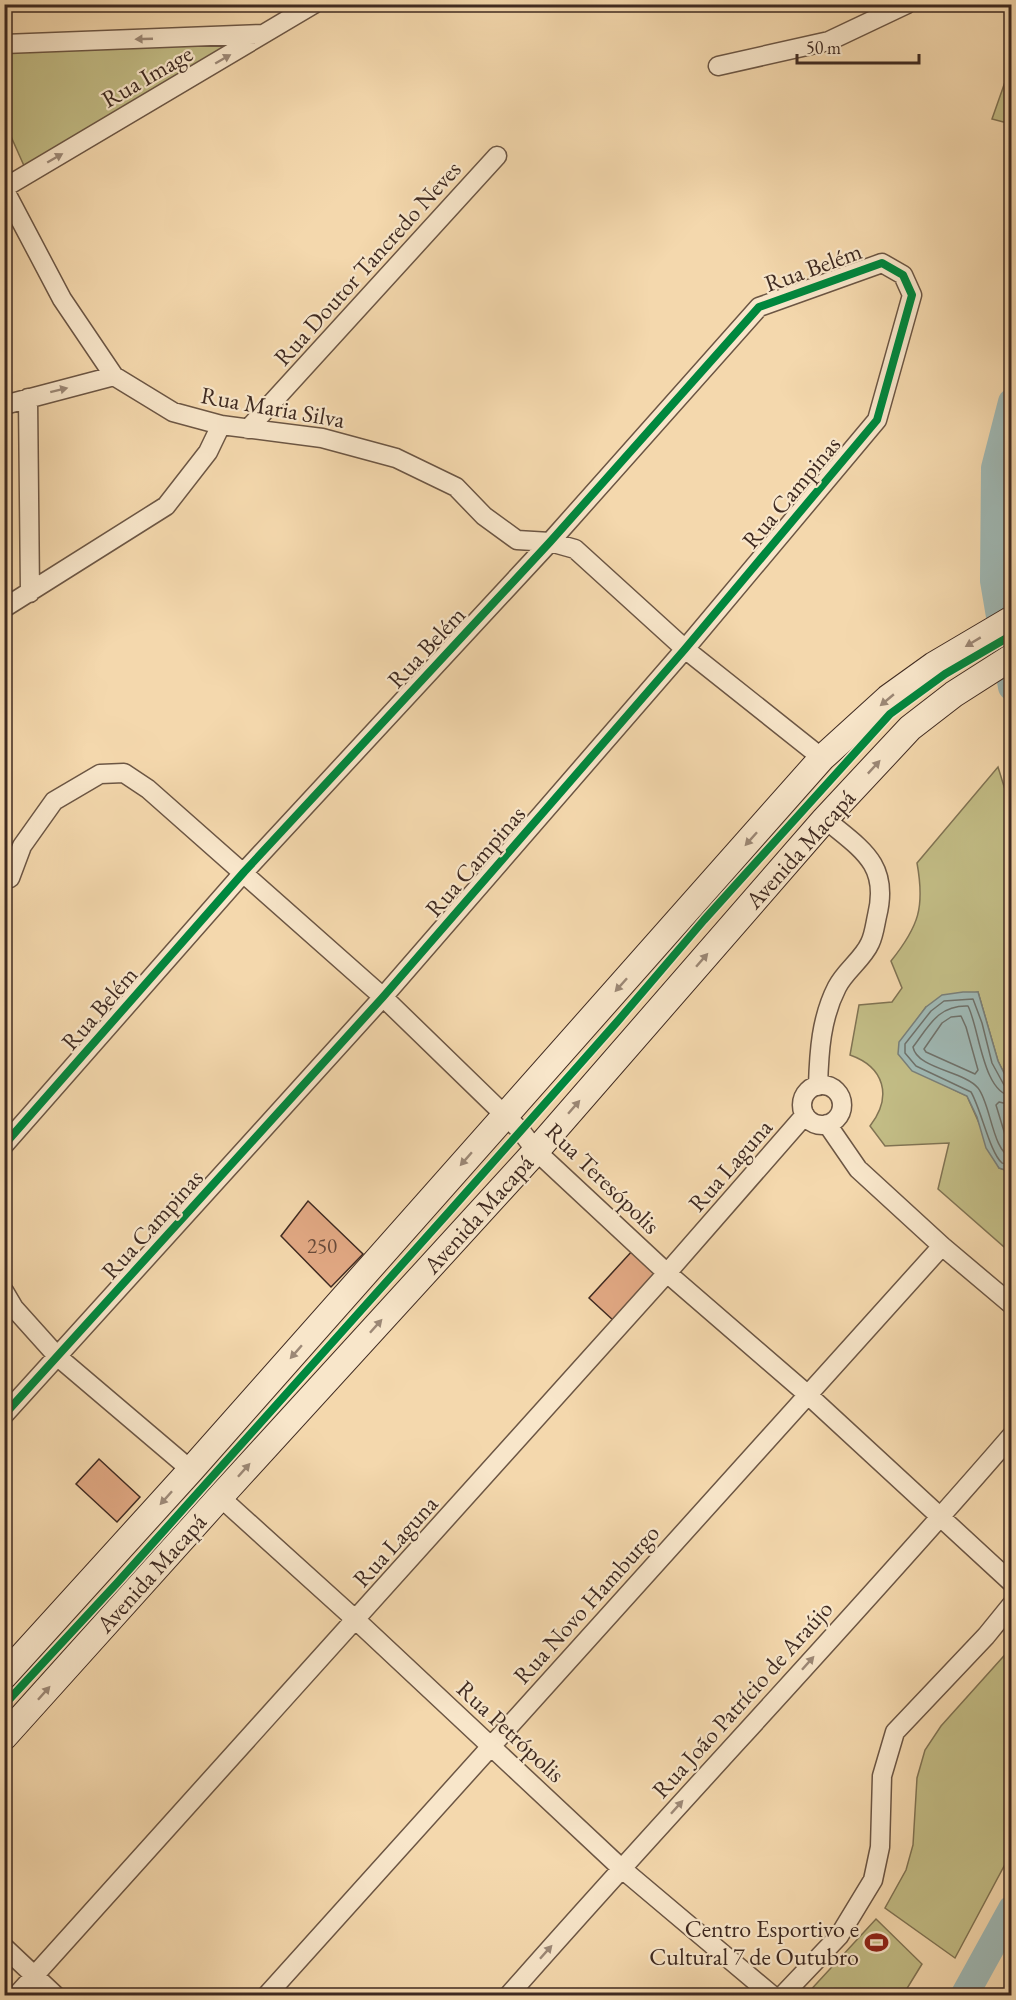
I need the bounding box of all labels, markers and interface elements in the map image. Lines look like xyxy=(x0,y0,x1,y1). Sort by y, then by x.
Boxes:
scale bar xyxy=(797,27,918,65)
one-way arrow xyxy=(134,34,153,44)
text: 50 m xyxy=(806,36,841,59)
street label: Rua Image xyxy=(96,37,198,115)
one-way arrow xyxy=(215,54,232,64)
one-way arrow xyxy=(47,153,64,163)
street label: Rua Doutor Tancredo Neves xyxy=(267,154,467,372)
street label: Rua Belém xyxy=(760,235,866,299)
street label: Rua Maria Silva xyxy=(199,379,348,435)
one-way arrow xyxy=(50,385,68,394)
street label: Rua Campinas xyxy=(735,429,847,555)
street label: Rua Belém xyxy=(380,599,472,695)
one-way arrow xyxy=(965,636,981,647)
one-way arrow xyxy=(880,693,895,706)
one-way arrow xyxy=(867,759,881,774)
street label: Avenida Macapá xyxy=(737,782,862,916)
street label: Rua Campinas xyxy=(418,799,532,923)
one-way arrow xyxy=(745,831,758,846)
one-way arrow xyxy=(696,952,709,968)
street label: Rua Belém xyxy=(54,959,144,1056)
one-way arrow xyxy=(614,977,628,992)
one-way arrow xyxy=(567,1100,580,1115)
street label: Rua Laguna xyxy=(681,1112,779,1218)
street label: Rua Teresópolis xyxy=(539,1116,667,1240)
street label: Avenida Macapá xyxy=(415,1147,540,1281)
one-way arrow xyxy=(459,1151,473,1166)
street label: Rua Campinas xyxy=(94,1162,210,1286)
house number: 250 xyxy=(307,1232,337,1259)
one-way arrow xyxy=(369,1319,383,1334)
one-way arrow xyxy=(290,1344,303,1359)
one-way arrow xyxy=(237,1463,251,1478)
street label: Rua Laguna xyxy=(346,1488,445,1593)
one-way arrow xyxy=(160,1490,173,1505)
street label: Avenida Macapá xyxy=(88,1506,213,1640)
street label: Rua Novo Hamburgo xyxy=(506,1518,666,1690)
street label: Rua João Patrício de Araújo xyxy=(645,1593,839,1804)
one-way arrow xyxy=(801,1655,815,1670)
street label: Rua Petrópolis xyxy=(451,1673,571,1789)
one-way arrow xyxy=(37,1686,51,1701)
one-way arrow xyxy=(670,1799,684,1814)
place label: Centro Esportivo e Cultural 7 de Outubro xyxy=(649,1913,859,1972)
sports icon: Centro Esportivo e Cultural 7 de Outubro xyxy=(864,1929,890,1955)
one-way arrow xyxy=(540,1944,553,1960)

